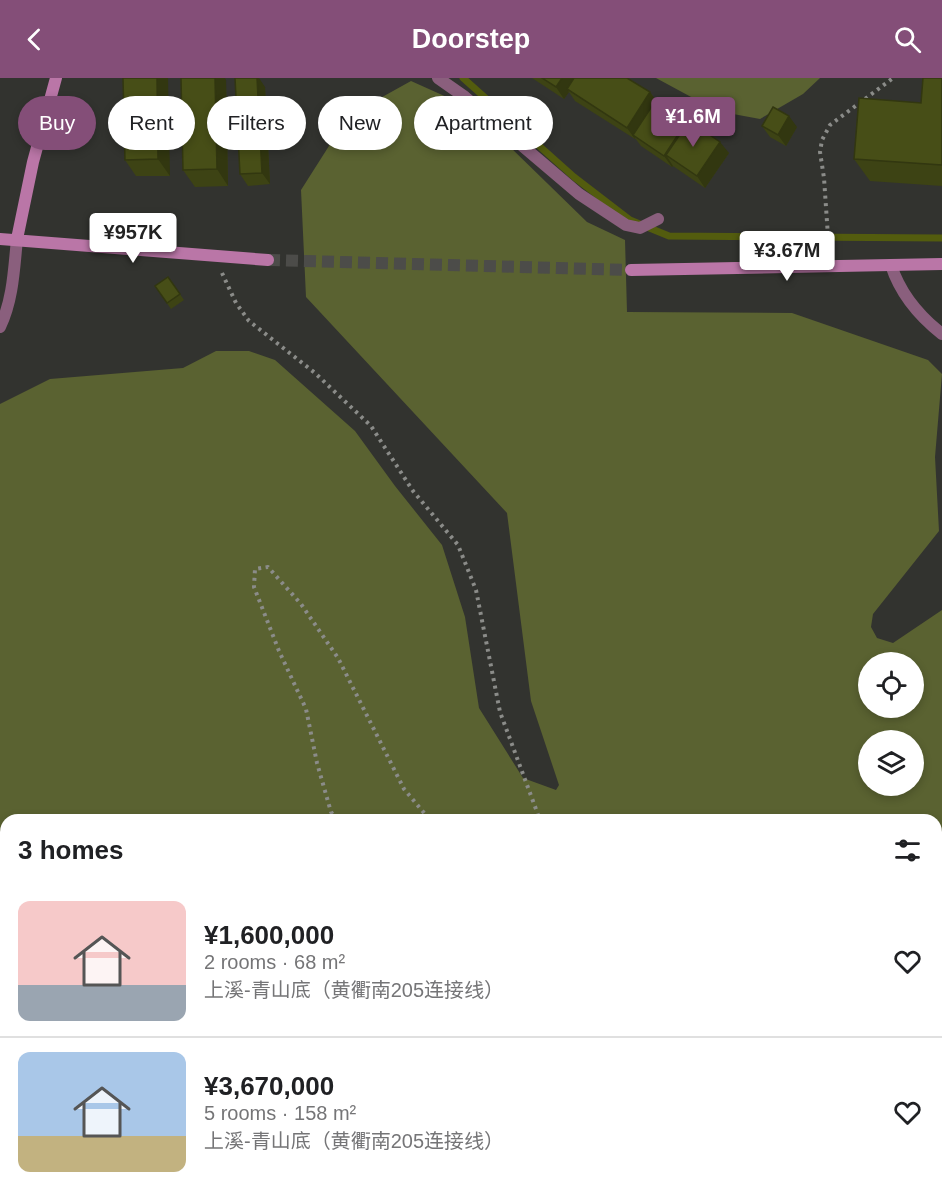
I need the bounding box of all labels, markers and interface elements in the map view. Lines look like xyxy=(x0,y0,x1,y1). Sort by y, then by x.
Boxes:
icon: back xyxy=(18,23,51,56)
icon: search xyxy=(891,23,924,56)
text: Doorstep xyxy=(412,24,530,54)
chip: Buy xyxy=(18,96,96,150)
chip: Rent xyxy=(108,96,195,150)
chip: Filters xyxy=(207,96,306,150)
chip: New xyxy=(318,96,402,150)
chip: Apartment xyxy=(414,96,553,150)
pin: ¥1.6M xyxy=(651,97,735,148)
text: ¥1.6M xyxy=(665,105,721,127)
pin: ¥957K xyxy=(91,213,175,264)
text: ¥957K xyxy=(104,221,162,243)
pin: ¥3.67M xyxy=(738,231,836,282)
text: ¥3.67M xyxy=(754,239,820,261)
map controls xyxy=(858,652,924,796)
button: locate xyxy=(858,652,924,718)
button: layers xyxy=(858,730,924,796)
icon: filters xyxy=(891,834,924,867)
text: 3 homes xyxy=(18,835,124,865)
text: ¥1,600,000 xyxy=(204,920,334,950)
icon: home xyxy=(66,925,138,997)
icon: heart xyxy=(891,945,924,978)
text: 2 rooms · 68 m² xyxy=(204,951,345,973)
text: 上溪-青山底（黄衢南205连接线） xyxy=(204,979,504,1001)
text: ¥3,670,000 xyxy=(204,1071,334,1101)
icon: home xyxy=(66,1076,138,1148)
icon: heart xyxy=(891,1096,924,1129)
text: 5 rooms · 158 m² xyxy=(204,1102,356,1124)
text: 上溪-青山底（黄衢南205连接线） xyxy=(204,1130,504,1152)

